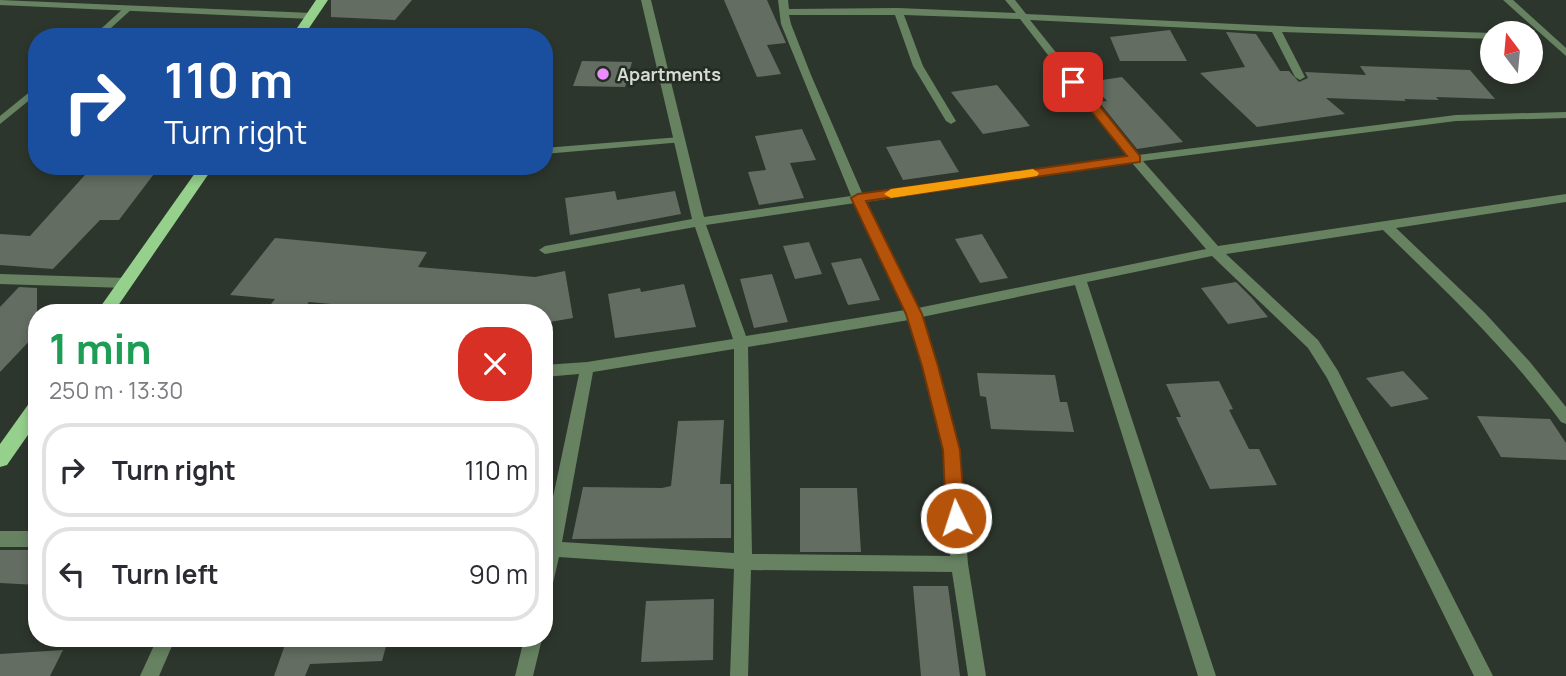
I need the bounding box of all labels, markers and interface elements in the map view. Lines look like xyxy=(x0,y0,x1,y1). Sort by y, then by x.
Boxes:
north arrow xyxy=(1480,21,1544,84)
map controls xyxy=(1480,21,1543,84)
text: 110 m xyxy=(164,46,293,113)
pin xyxy=(1043,52,1103,112)
icon: right xyxy=(49,56,140,147)
place label: Apartments xyxy=(617,62,721,86)
icon: arrive xyxy=(1054,63,1092,101)
marker: Apartments xyxy=(595,66,611,82)
text: Turn right xyxy=(164,110,307,154)
text: 1 min xyxy=(49,319,152,377)
button: close xyxy=(458,327,532,401)
text: 250 m · 13:30 xyxy=(49,374,183,406)
icon: right xyxy=(53,451,91,489)
text: Turn right xyxy=(112,452,236,488)
text: 110 m xyxy=(465,452,528,488)
position arrow xyxy=(919,481,993,555)
icon: left xyxy=(53,555,91,593)
text: Turn left xyxy=(112,556,219,592)
text: 90 m xyxy=(469,556,528,592)

